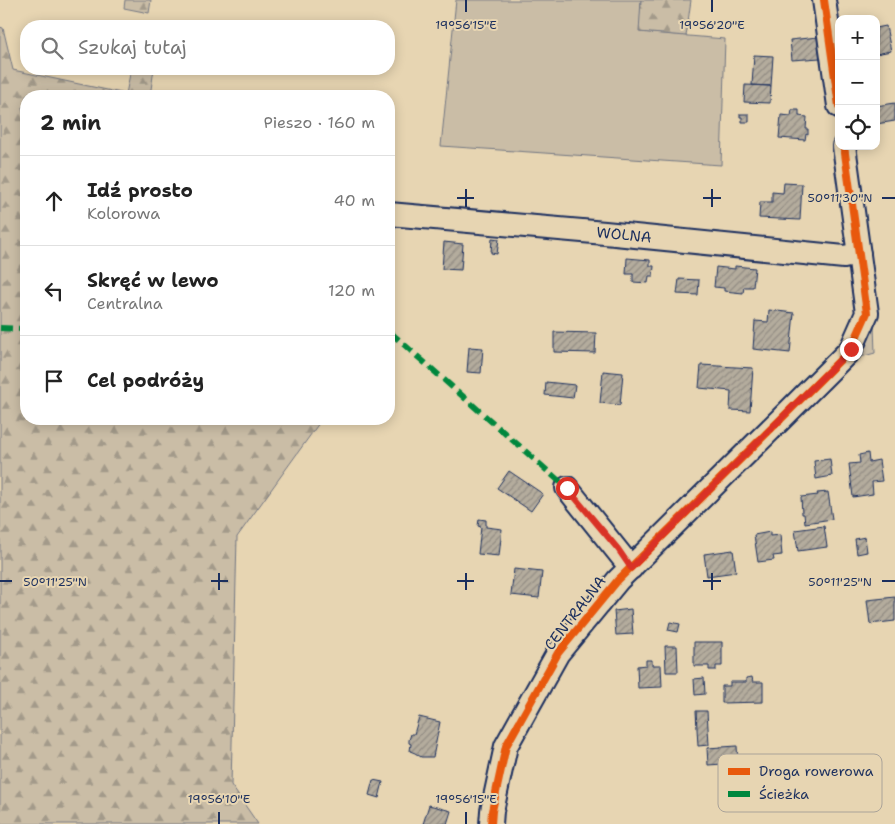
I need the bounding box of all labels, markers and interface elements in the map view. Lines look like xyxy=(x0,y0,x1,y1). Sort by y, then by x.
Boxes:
map controls xyxy=(835,15,880,150)
button: + xyxy=(835,15,880,60)
text: 19°56'15"E xyxy=(435,17,497,33)
text: 19°56'20"E xyxy=(679,17,745,33)
search box xyxy=(20,20,395,75)
icon: search xyxy=(38,34,66,62)
text: Szukaj tutaj xyxy=(78,35,187,60)
button: − xyxy=(835,60,880,105)
button: locate xyxy=(835,105,880,150)
text: 2 min xyxy=(40,109,101,137)
text: Pieszo · 160 m xyxy=(264,112,375,133)
text: Idź prosto xyxy=(87,178,193,203)
icon: ahead xyxy=(40,187,68,215)
text: 40 m xyxy=(333,190,375,211)
text: 50°11'30"N xyxy=(808,190,872,206)
text: Kolorowa xyxy=(87,203,160,224)
street label: WOLNA xyxy=(596,222,653,248)
text: Skręć w lewo xyxy=(87,268,219,293)
icon: left xyxy=(40,277,68,305)
text: 120 m xyxy=(328,280,375,301)
text: Centralna xyxy=(87,293,163,314)
route end xyxy=(840,338,863,361)
icon: arrive xyxy=(40,367,68,395)
text: Cel podróży xyxy=(87,368,204,393)
route start xyxy=(556,477,579,500)
street label: CENTRALNA xyxy=(540,572,610,654)
text: 50°11'25"N xyxy=(23,574,87,590)
text: 50°11'25"N xyxy=(808,574,872,590)
legend xyxy=(718,754,882,812)
text: Droga rowerowa xyxy=(759,762,874,780)
text: Ścieżka xyxy=(759,785,809,803)
text: 19°56'10"E xyxy=(188,791,250,807)
text: 19°56'15"E xyxy=(435,791,497,807)

